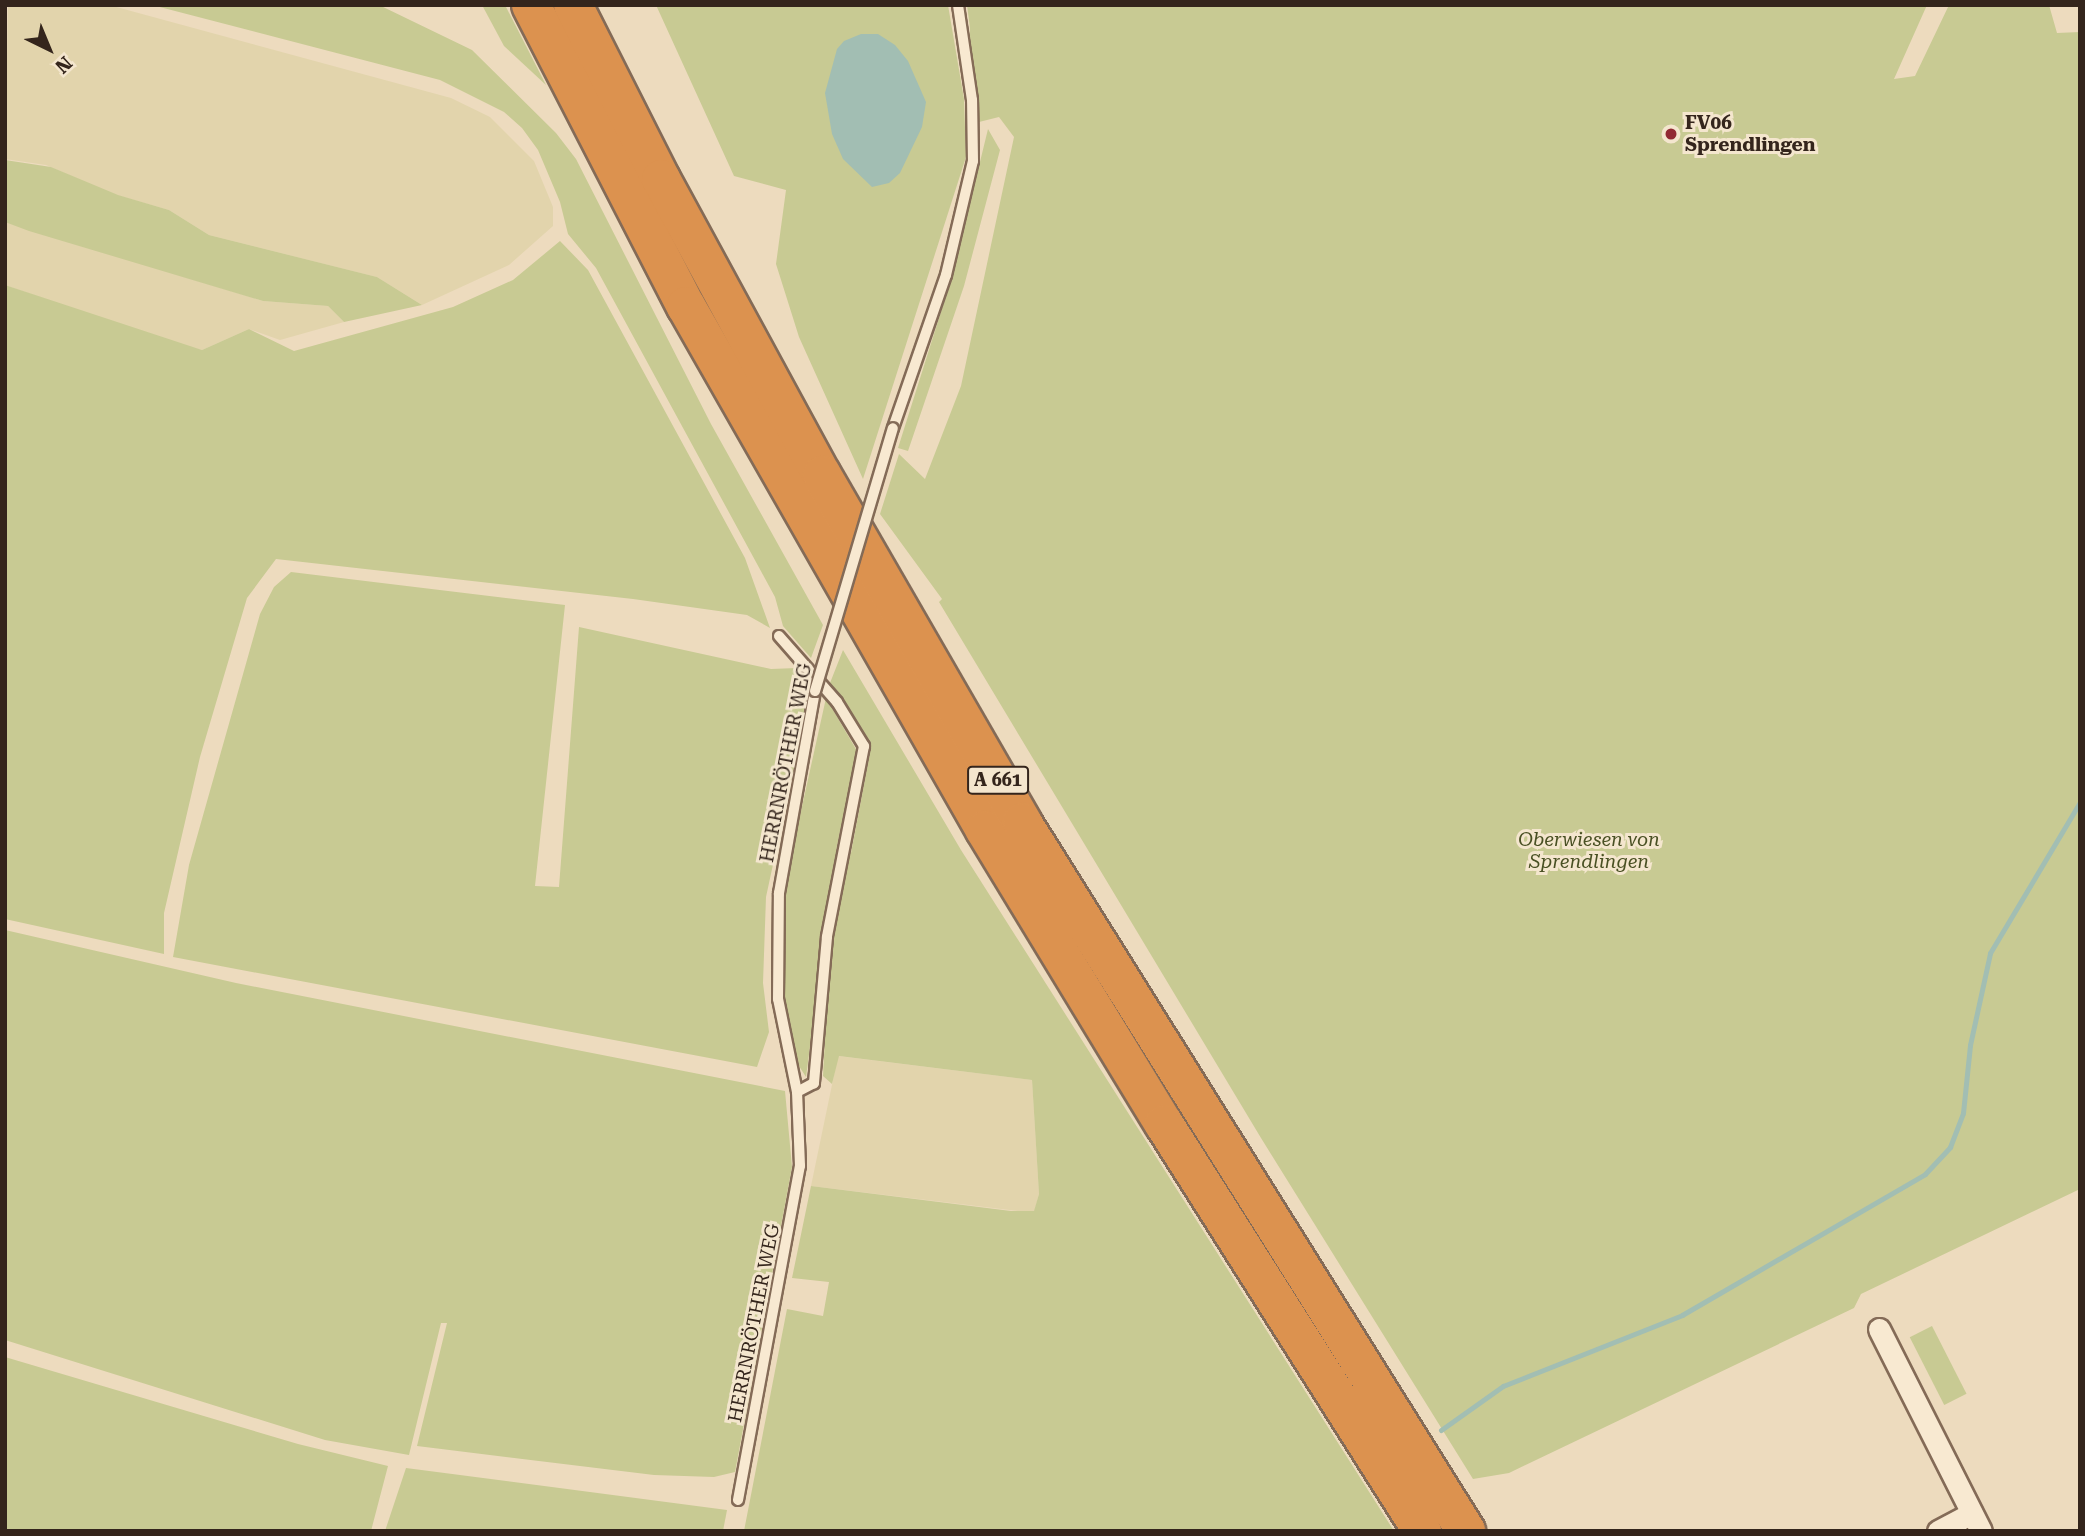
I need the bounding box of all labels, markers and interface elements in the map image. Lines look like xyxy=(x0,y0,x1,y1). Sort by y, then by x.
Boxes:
north arrow xyxy=(14,14,84,84)
text: N xyxy=(50,51,77,78)
place label: FV06 Sprendlingen xyxy=(1685,112,1816,156)
marker: FV06 Sprendlingen xyxy=(1663,126,1679,142)
street label: HERRNRÖTHER WEG xyxy=(756,662,816,864)
road number: A 661 xyxy=(967,766,1030,794)
park label: Oberwiesen von Sprendlingen xyxy=(1518,829,1660,873)
street label: HERRNRÖTHER WEG xyxy=(724,1222,784,1424)

